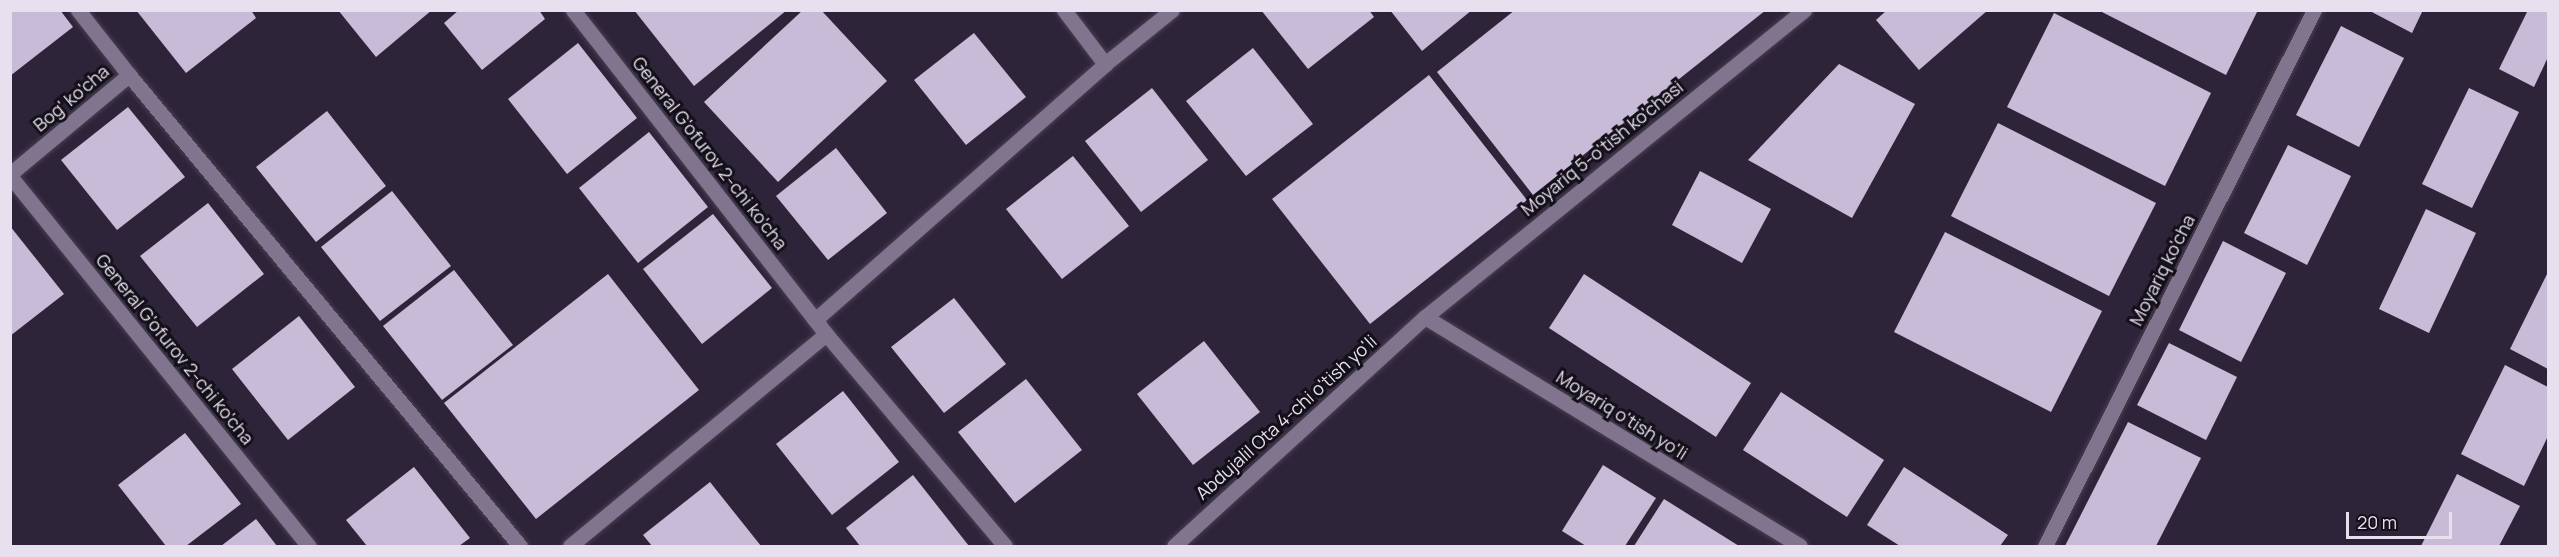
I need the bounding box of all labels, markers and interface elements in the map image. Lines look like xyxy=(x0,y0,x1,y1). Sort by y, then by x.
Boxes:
street label: General G'ofurov 2-chi ko'cha xyxy=(628,52,792,254)
street label: Bog' ko'cha xyxy=(29,60,113,136)
street label: Moyariq 5-o'tish ko'chasi xyxy=(1517,76,1687,220)
street label: Moyariq ko'cha xyxy=(2125,211,2199,329)
street label: General G'ofurov 2-chi ko'cha xyxy=(91,249,259,449)
street label: Abdujalil Ota 4-chi o'tish yo'li xyxy=(1191,330,1381,504)
street label: Moyariq o'tish yo'li xyxy=(1552,366,1692,464)
scale bar xyxy=(2349,500,2456,538)
text: 20 m xyxy=(2357,510,2397,534)

